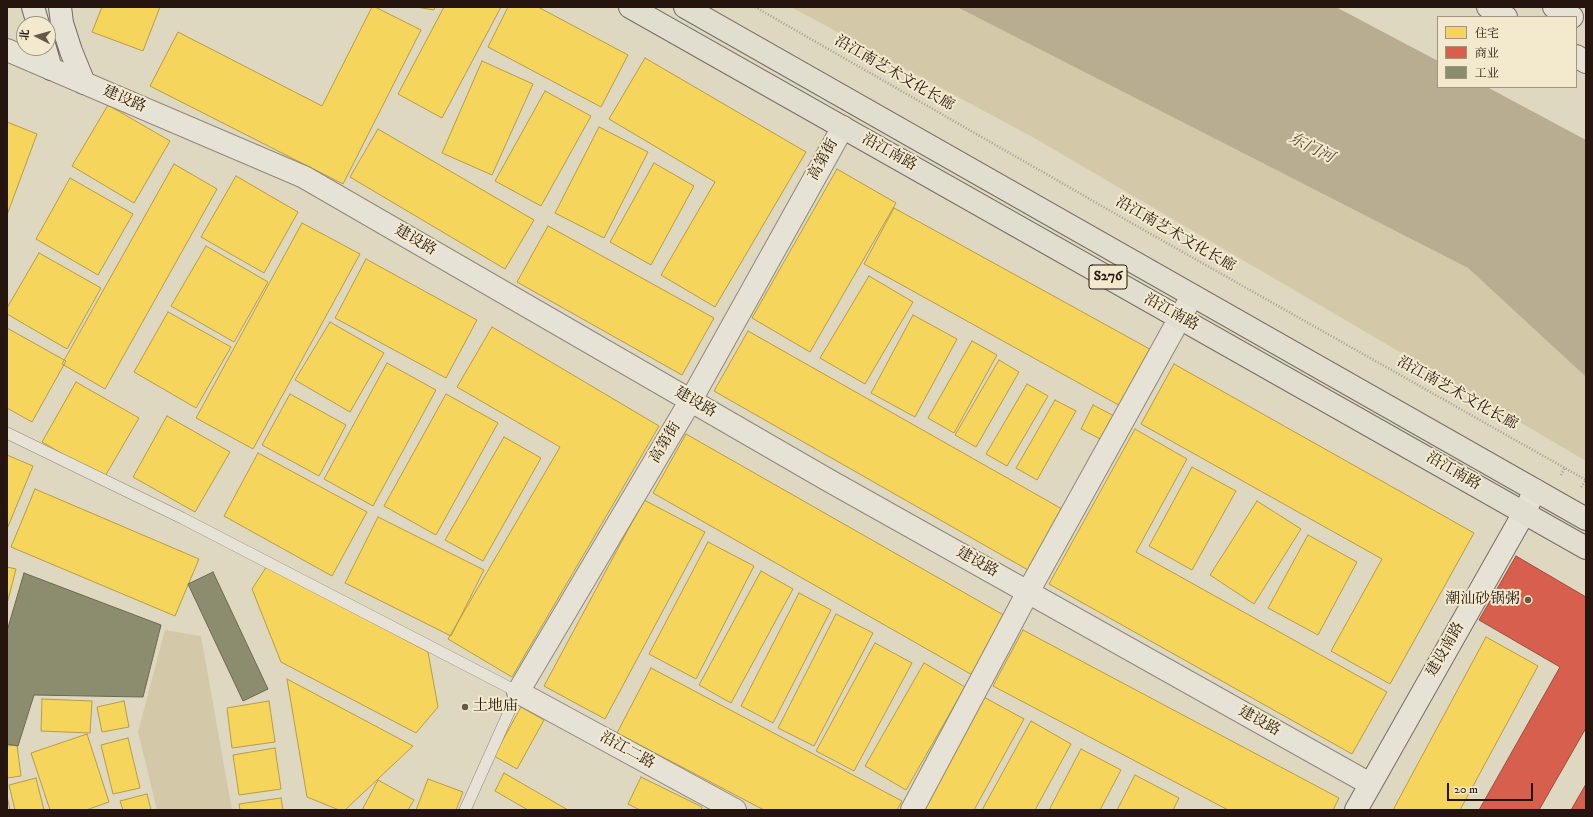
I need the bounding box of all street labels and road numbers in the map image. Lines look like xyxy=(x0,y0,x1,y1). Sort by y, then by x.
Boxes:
street label: 沿江南艺术文化长廊 xyxy=(831,32,957,116)
street label: 建设路 xyxy=(100,83,148,117)
street label: 沿江南路 xyxy=(858,131,920,175)
street label: 高第街 xyxy=(805,136,843,184)
street label: 沿江南艺术文化长廊 xyxy=(1112,193,1238,277)
street label: 建设路 xyxy=(391,222,439,260)
road number: S276 xyxy=(1089,265,1127,289)
street label: 沿江南路 xyxy=(1140,291,1202,335)
street label: 沿江南艺术文化长廊 xyxy=(1394,353,1520,435)
street label: 建设路 xyxy=(671,384,719,422)
street label: 高第街 xyxy=(647,419,685,467)
street label: 沿江南路 xyxy=(1423,449,1483,495)
street label: 建设路 xyxy=(953,544,1001,582)
street label: 建设南路 xyxy=(1423,620,1469,680)
street label: 建设路 xyxy=(1235,703,1283,741)
street label: 沿江二路 xyxy=(596,729,658,773)

